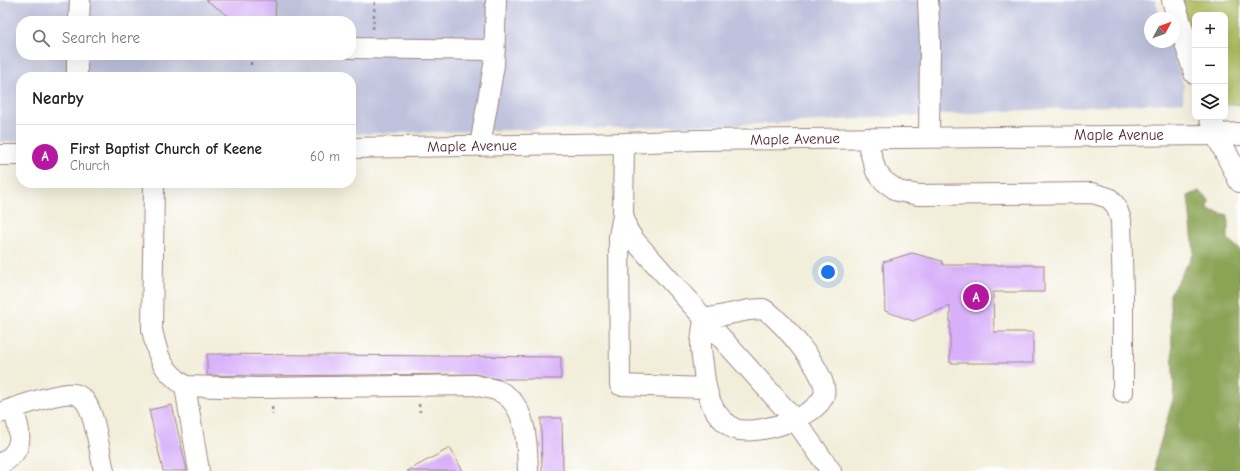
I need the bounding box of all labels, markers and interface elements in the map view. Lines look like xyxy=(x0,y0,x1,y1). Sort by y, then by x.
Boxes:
north arrow xyxy=(1144,12,1180,48)
map controls xyxy=(1192,12,1228,120)
button: + xyxy=(1192,12,1228,48)
search box xyxy=(16,16,356,60)
icon: search xyxy=(30,27,52,49)
text: Search here xyxy=(62,29,140,47)
button: − xyxy=(1192,48,1228,84)
button: layers xyxy=(1192,84,1228,120)
text: Nearby xyxy=(32,89,83,108)
street label: Maple Avenue xyxy=(1074,126,1164,144)
street label: Maple Avenue xyxy=(750,129,841,149)
street label: Maple Avenue xyxy=(427,136,518,156)
text: First Baptist Church of Keene xyxy=(70,140,262,158)
text: A xyxy=(41,149,49,164)
text: 60 m xyxy=(310,149,340,164)
text: Church xyxy=(70,158,110,173)
your location xyxy=(818,262,838,282)
pin: A xyxy=(963,282,989,312)

